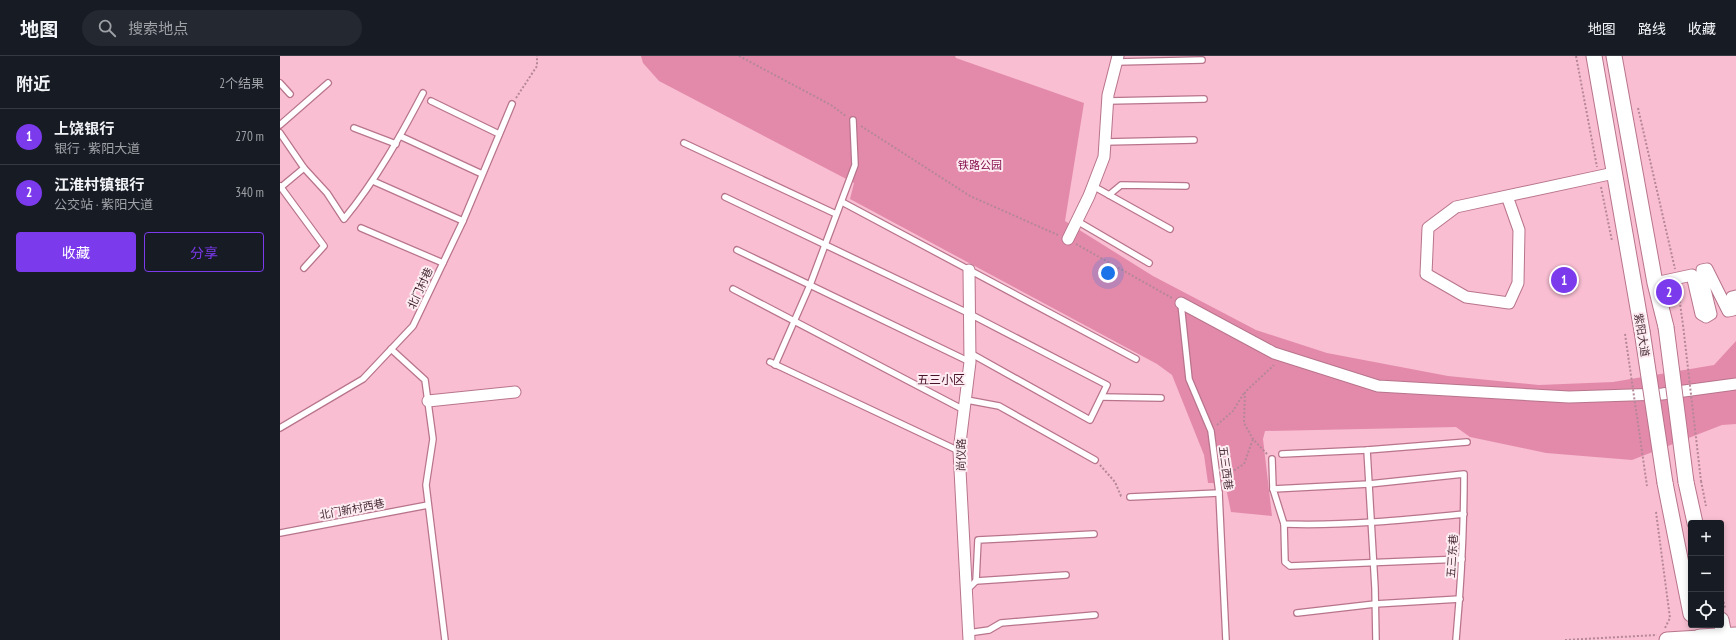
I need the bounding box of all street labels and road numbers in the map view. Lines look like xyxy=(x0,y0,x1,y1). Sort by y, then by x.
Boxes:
street label: 北门村巷 xyxy=(404,265,436,311)
street label: 紫阳大道 xyxy=(1632,312,1652,358)
street label: 尚仪路 xyxy=(954,438,968,472)
street label: 五三西巷 xyxy=(1216,445,1236,491)
street label: 北门新村西巷 xyxy=(318,496,386,522)
street label: 五三东巷 xyxy=(1443,534,1461,578)

